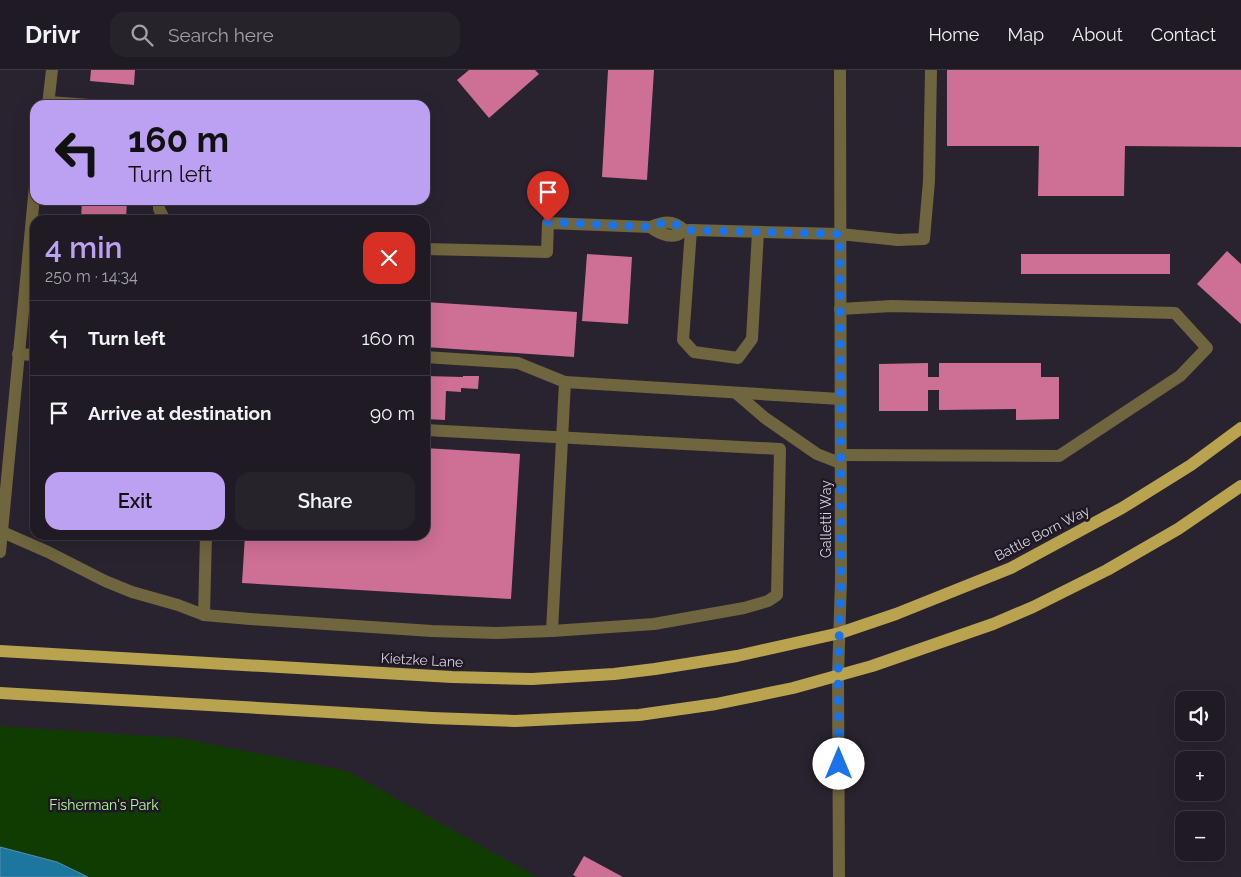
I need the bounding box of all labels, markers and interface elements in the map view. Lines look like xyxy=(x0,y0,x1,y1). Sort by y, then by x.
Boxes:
search box xyxy=(110,12,460,57)
text: Drivr xyxy=(25,20,80,49)
icon: search xyxy=(128,21,156,49)
text: Search here xyxy=(168,24,274,46)
text: Home xyxy=(928,24,979,45)
text: Map xyxy=(1007,24,1044,45)
text: About xyxy=(1072,24,1123,45)
text: Contact xyxy=(1151,24,1216,45)
text: 160 m xyxy=(128,119,229,160)
icon: left xyxy=(45,120,110,185)
text: Turn left xyxy=(128,161,212,187)
pin xyxy=(527,171,569,222)
icon: arrive xyxy=(534,178,562,206)
text: 4 min xyxy=(45,230,122,265)
button: close xyxy=(363,232,415,284)
text: 250 m · 14:34 xyxy=(45,267,138,286)
icon: left xyxy=(45,324,73,352)
text: Turn left xyxy=(88,327,165,349)
text: 160 m xyxy=(361,327,415,349)
icon: arrive xyxy=(45,399,73,427)
text: Arrive at destination xyxy=(88,402,272,424)
text: 90 m xyxy=(370,402,415,424)
button: Exit xyxy=(45,472,225,530)
button: Share xyxy=(235,472,415,530)
street label: Galletti Way xyxy=(818,480,834,558)
street label: Battle Born Way xyxy=(992,502,1093,564)
street label: Kietzke Lane xyxy=(380,650,464,670)
map controls xyxy=(1175,691,1225,861)
button: sound xyxy=(1175,691,1225,741)
position arrow xyxy=(812,737,864,789)
button: + xyxy=(1175,751,1225,801)
park label: Fisherman's Park xyxy=(49,797,159,813)
button: − xyxy=(1175,811,1225,861)

